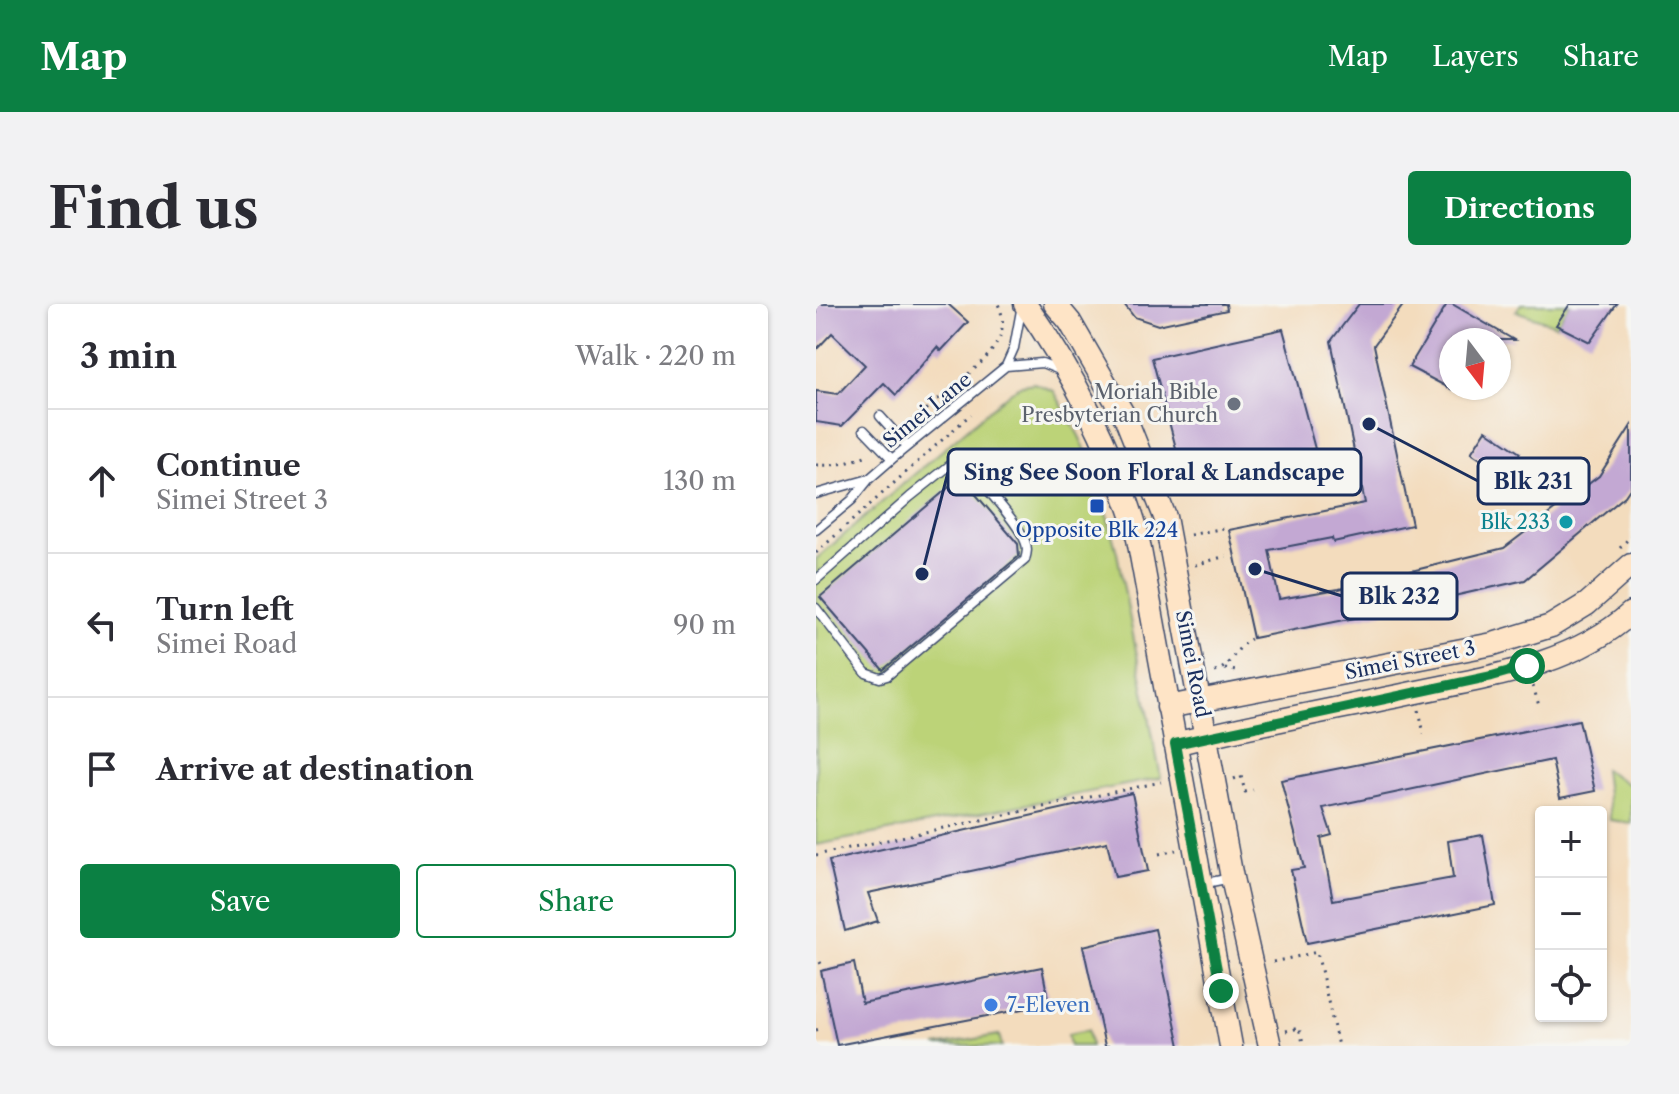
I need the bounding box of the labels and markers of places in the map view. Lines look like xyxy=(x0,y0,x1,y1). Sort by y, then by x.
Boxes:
place label: Moriah Bible Presbyterian Church xyxy=(1021,380,1218,427)
marker: Moriah Bible Presbyterian Church xyxy=(1225,395,1243,413)
callout: Sing See Soon Floral & Landscape xyxy=(948,449,1361,495)
callout: Blk 231 xyxy=(1478,458,1589,504)
marker: Opposite Blk 224 xyxy=(1088,497,1106,515)
place label: Blk 233 xyxy=(1480,510,1550,534)
marker: Blk 233 xyxy=(1557,513,1575,531)
place label: Opposite Blk 224 xyxy=(1016,518,1178,542)
callout: Blk 232 xyxy=(1342,573,1457,619)
place label: 7-Eleven xyxy=(1007,993,1090,1017)
marker: 7-Eleven xyxy=(982,996,1000,1014)

